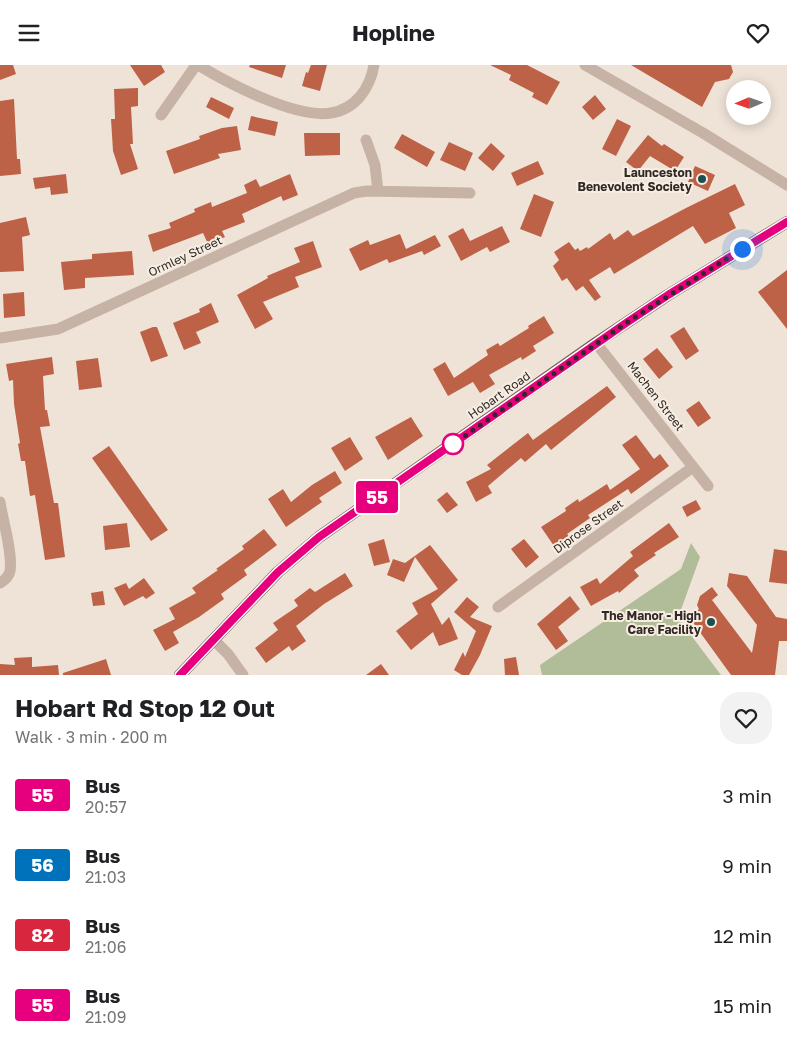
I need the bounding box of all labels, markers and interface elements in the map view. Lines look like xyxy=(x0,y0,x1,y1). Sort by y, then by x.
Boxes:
icon: menu xyxy=(15,19,43,47)
text: Hopline xyxy=(352,19,435,46)
icon: heart xyxy=(744,19,772,47)
north arrow xyxy=(726,80,771,125)
map controls xyxy=(726,80,771,125)
place label: Launceston Benevolent Society xyxy=(578,165,693,194)
marker: Launceston Benevolent Society xyxy=(696,173,708,185)
street label: Ormley Street xyxy=(146,232,225,280)
your location xyxy=(730,237,755,262)
street label: Machen Street xyxy=(624,358,688,434)
street label: Hobart Road xyxy=(465,368,533,422)
unlabelled marker xyxy=(442,433,464,455)
line badge: 55 xyxy=(354,481,400,513)
text: 55 xyxy=(366,486,388,508)
street label: Diprose Street xyxy=(550,496,626,556)
place label: The Manor - High Care Facility xyxy=(601,608,702,637)
marker: The Manor - High Care Facility xyxy=(705,616,717,628)
button: heart xyxy=(720,692,772,744)
text: Hobart Rd Stop 12 Out xyxy=(15,693,275,722)
text: Walk · 3 min · 200 m xyxy=(15,727,167,747)
text: Bus xyxy=(85,774,120,797)
text: 55 xyxy=(32,784,53,806)
text: 3 min xyxy=(723,784,772,807)
text: 20:57 xyxy=(85,797,127,817)
text: Bus xyxy=(85,844,120,867)
text: 56 xyxy=(31,854,54,876)
text: 9 min xyxy=(722,854,772,877)
text: 21:03 xyxy=(85,867,126,887)
text: Bus xyxy=(85,914,120,937)
text: 82 xyxy=(31,924,54,946)
text: 12 min xyxy=(713,924,772,947)
text: 21:06 xyxy=(85,937,126,957)
text: Bus xyxy=(85,984,120,1007)
text: 55 xyxy=(32,994,53,1016)
text: 15 min xyxy=(713,994,772,1017)
text: 21:09 xyxy=(85,1007,126,1027)

